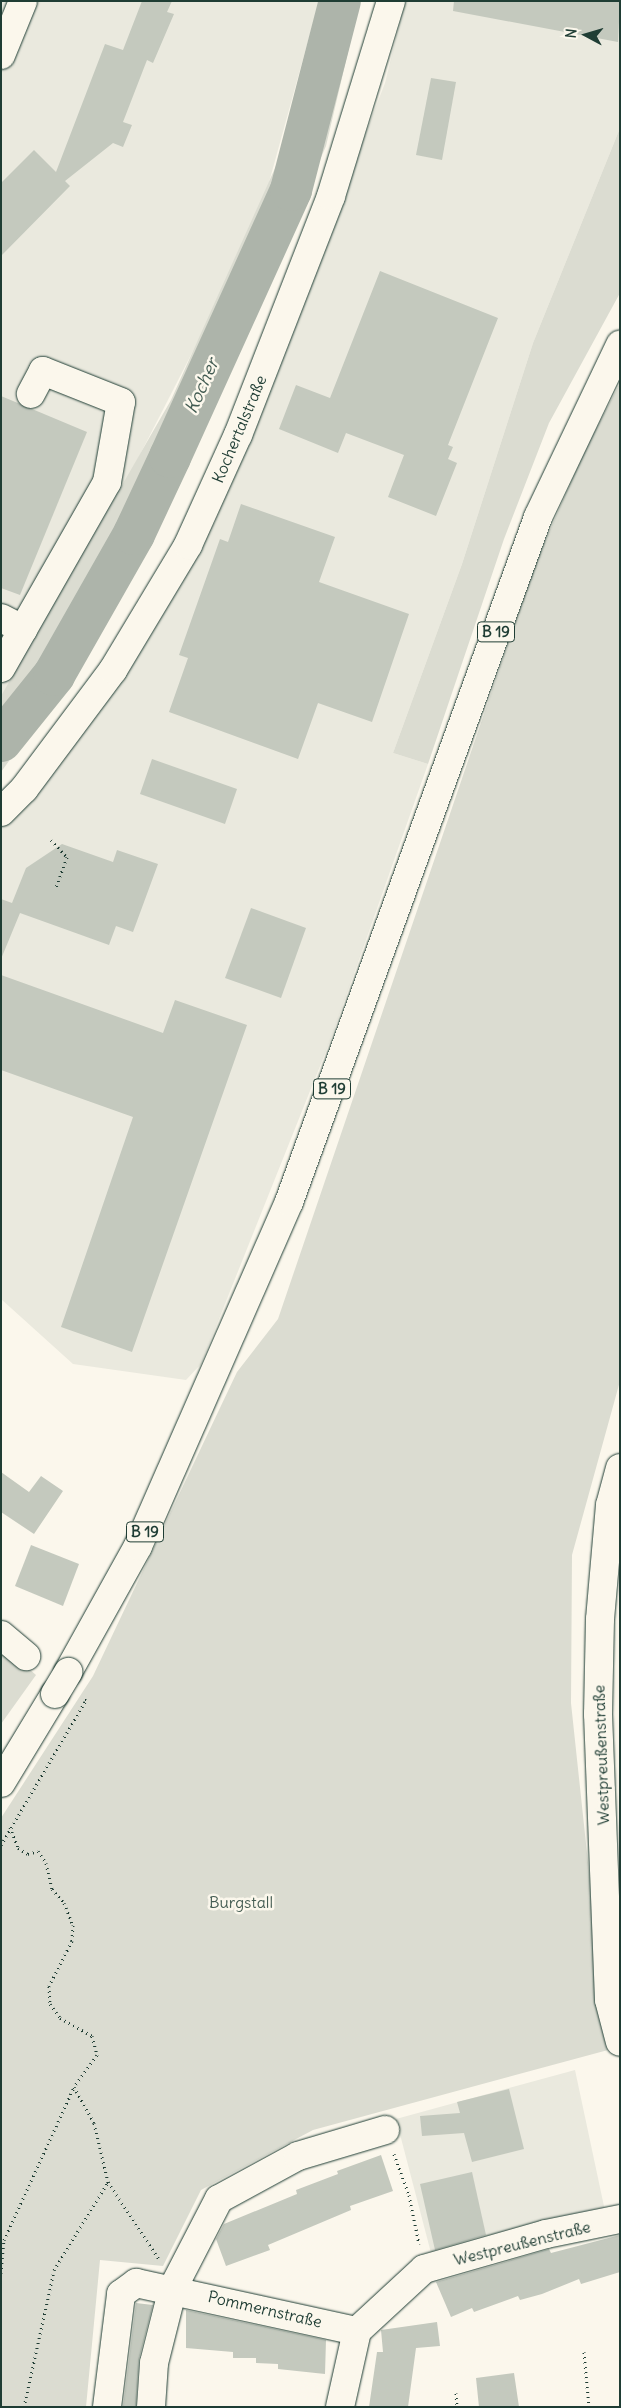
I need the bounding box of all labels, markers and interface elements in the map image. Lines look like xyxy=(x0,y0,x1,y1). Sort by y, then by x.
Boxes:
north arrow xyxy=(561,10,611,60)
text: N xyxy=(562,28,581,39)
water label: Kocher xyxy=(180,355,224,417)
street label: Kochertalstraße xyxy=(208,372,270,486)
road number: B 19 xyxy=(476,620,516,644)
road number: B 19 xyxy=(312,1076,352,1102)
road number: B 19 xyxy=(125,1520,165,1544)
street label: Westpreußenstraße xyxy=(589,1684,613,1826)
park label: Burgstall xyxy=(209,1892,273,1912)
street label: Westpreußenstraße xyxy=(452,2217,592,2269)
street label: Pommernstraße xyxy=(206,2287,324,2331)

